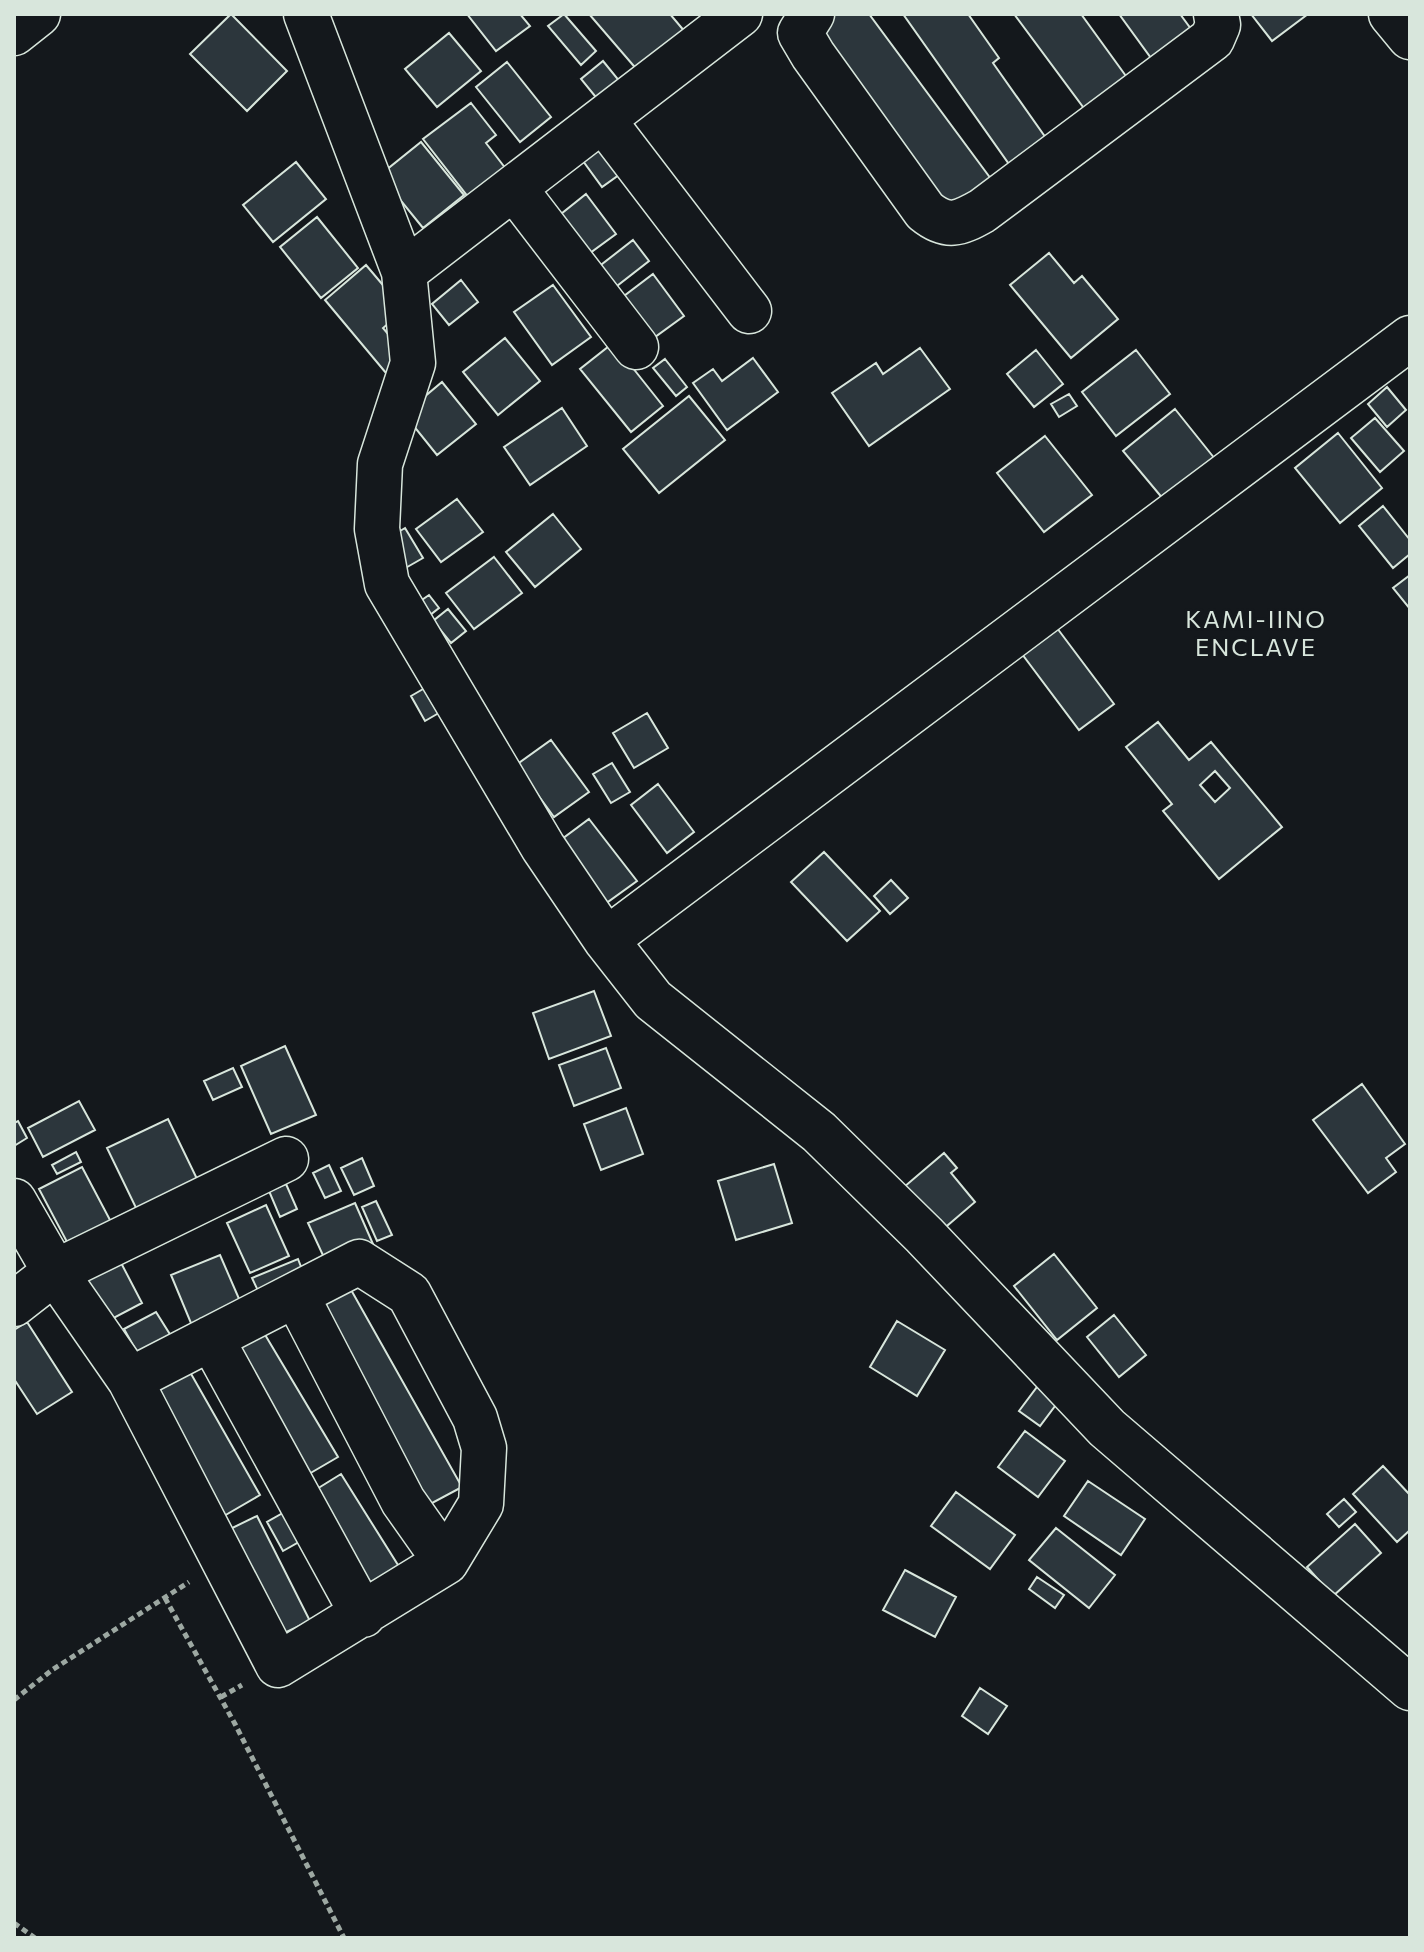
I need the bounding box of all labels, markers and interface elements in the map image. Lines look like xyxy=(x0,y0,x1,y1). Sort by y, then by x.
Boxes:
district label: KAMI-IINO ENCLAVE xyxy=(1185,604,1327,661)

